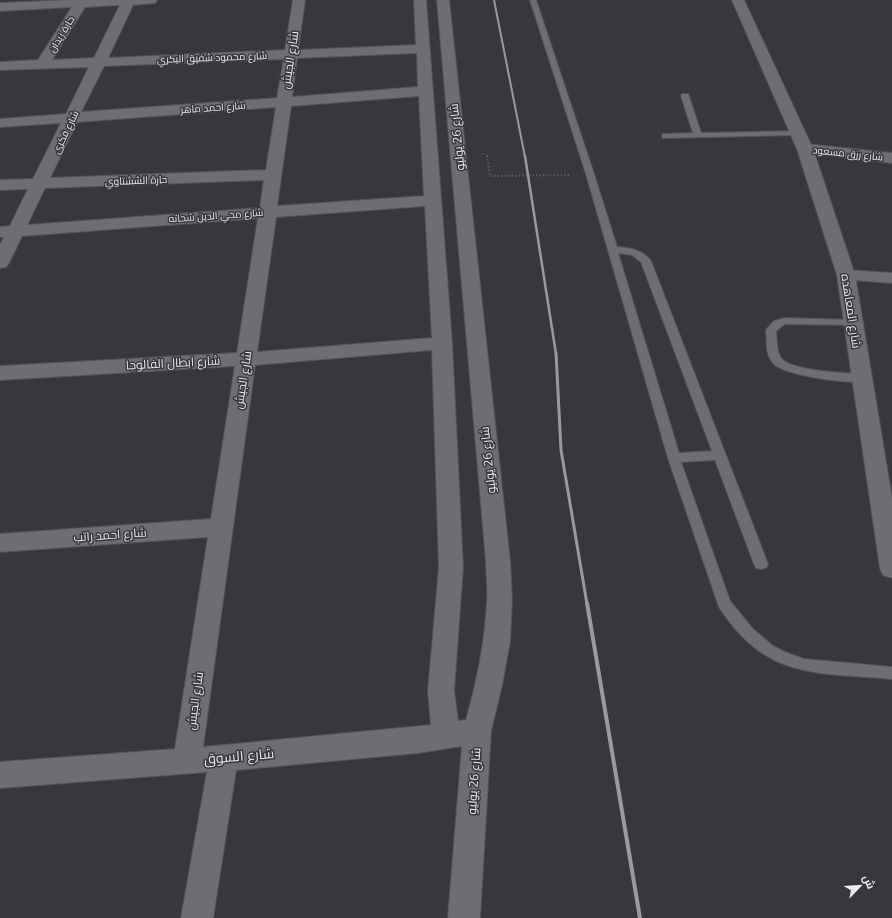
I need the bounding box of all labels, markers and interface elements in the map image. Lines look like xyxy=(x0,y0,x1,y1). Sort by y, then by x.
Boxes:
street label: حارة زيدان xyxy=(45,13,77,55)
street label: شارع الجيش xyxy=(277,30,302,90)
street label: شارع محمود شفيق البكري xyxy=(157,48,267,67)
street label: شارع احمد ماهر xyxy=(179,98,246,116)
street label: شارع 26 يوليو xyxy=(445,103,468,171)
street label: شارع فكرى xyxy=(48,108,82,156)
street label: شارع رزق مسعود xyxy=(812,142,884,164)
street label: حارة الششتاوي xyxy=(105,172,168,189)
street label: شارع محي الدين شحاته xyxy=(168,205,264,226)
street label: شارع المعاهده xyxy=(837,272,866,349)
street label: شارع الجيش xyxy=(230,350,255,410)
street label: شارع ابطال الفالوجا xyxy=(125,352,221,373)
street label: شارع 26 يوليو xyxy=(476,426,499,494)
street label: شارع احمد راتب xyxy=(73,523,147,546)
street label: شارع الجيش xyxy=(182,671,207,731)
street label: شارع السوق xyxy=(203,743,275,768)
street label: شارع 26 يوليو xyxy=(463,747,484,815)
north arrow xyxy=(840,866,880,906)
text: ش xyxy=(860,872,879,891)

